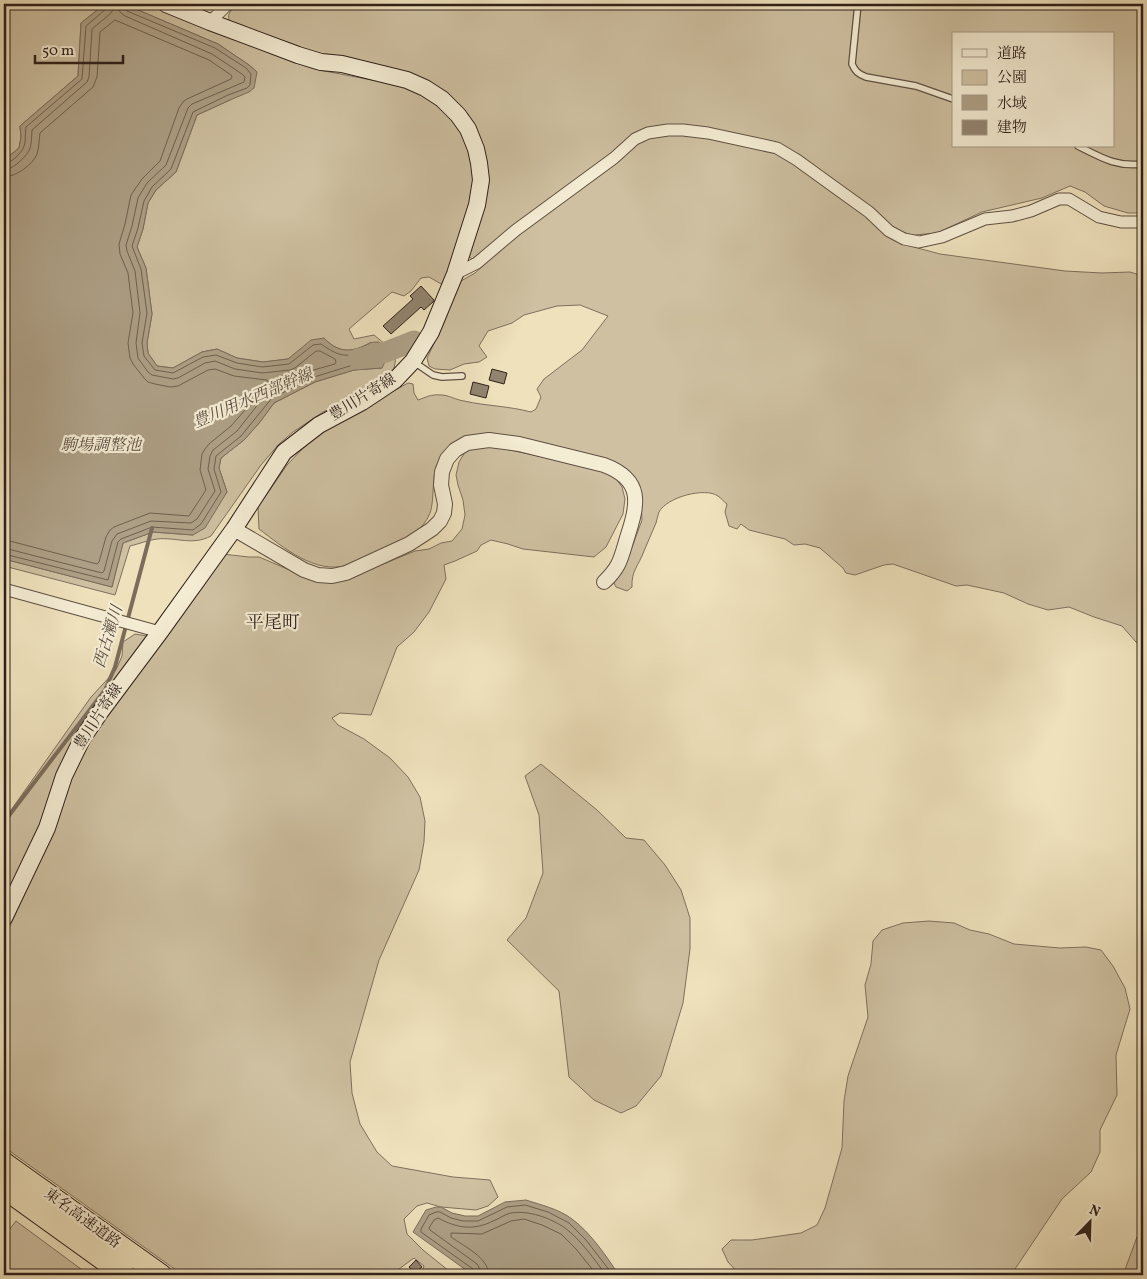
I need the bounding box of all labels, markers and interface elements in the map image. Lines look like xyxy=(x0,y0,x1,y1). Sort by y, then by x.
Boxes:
scale bar xyxy=(35,32,122,64)
legend xyxy=(952,32,1114,148)
text: 50 m xyxy=(42,41,74,62)
text: 道路 xyxy=(997,44,1027,65)
text: 公園 xyxy=(997,68,1027,89)
text: 水域 xyxy=(997,94,1027,115)
text: 建物 xyxy=(997,118,1027,139)
water label: 豊川用水西部幹線 xyxy=(190,363,318,434)
street label: 豊川片寄線 xyxy=(326,369,400,427)
water label: 駒場調整池 xyxy=(61,435,143,457)
water label: 西古瀬川 xyxy=(89,601,129,671)
district label: 平尾町 xyxy=(246,611,300,636)
street label: 豊川片寄線 xyxy=(70,680,128,754)
street label: 東名高速道路 xyxy=(39,1184,125,1254)
north arrow xyxy=(1064,1196,1114,1246)
text: N xyxy=(1086,1201,1103,1222)

